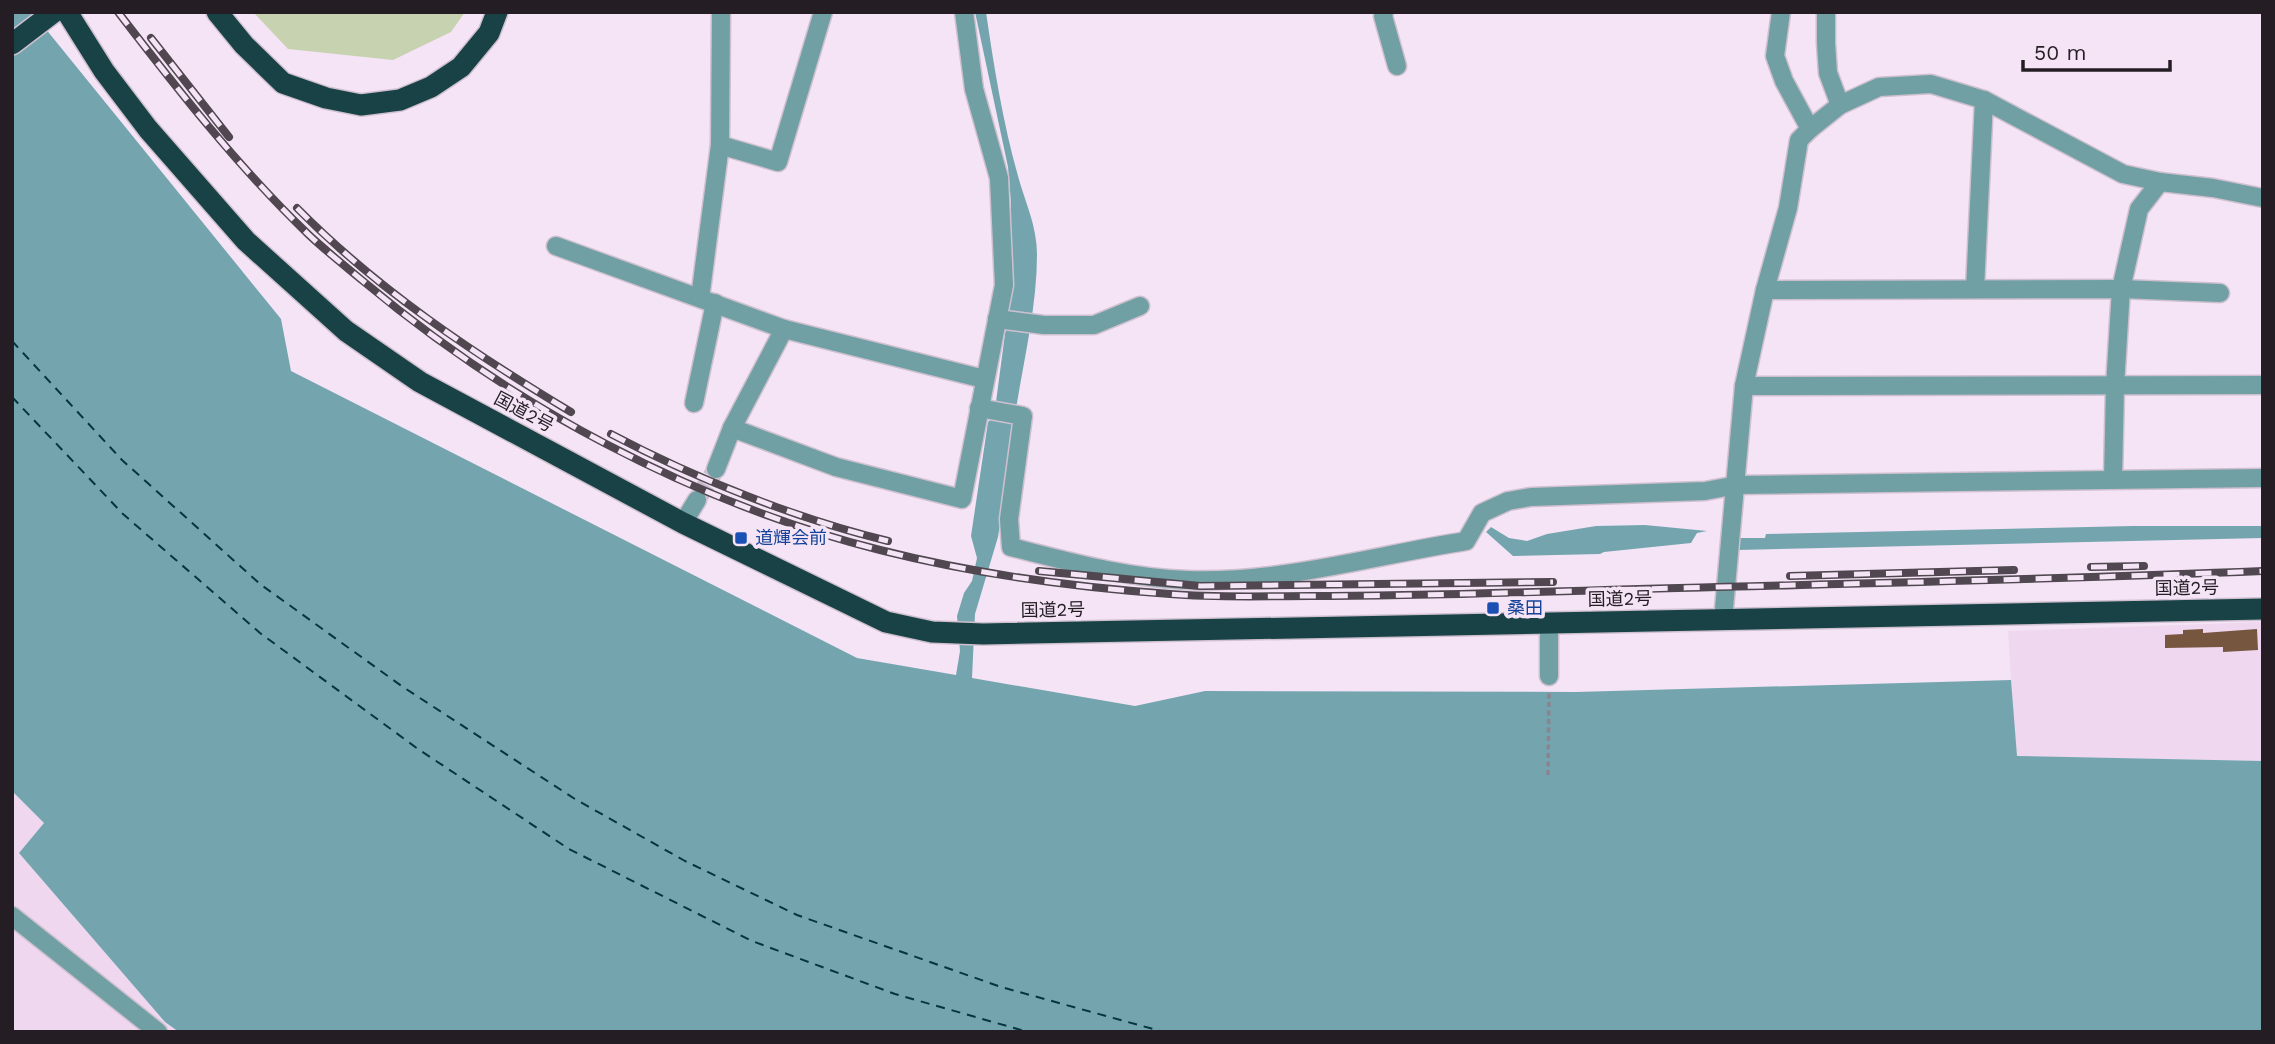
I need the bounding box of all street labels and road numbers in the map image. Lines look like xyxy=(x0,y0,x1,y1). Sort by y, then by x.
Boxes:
street label: 国道2号 xyxy=(491,387,558,436)
street label: 国道2号 xyxy=(2155,576,2219,599)
street label: 国道2号 xyxy=(1588,587,1652,610)
street label: 国道2号 xyxy=(1021,598,1085,621)

